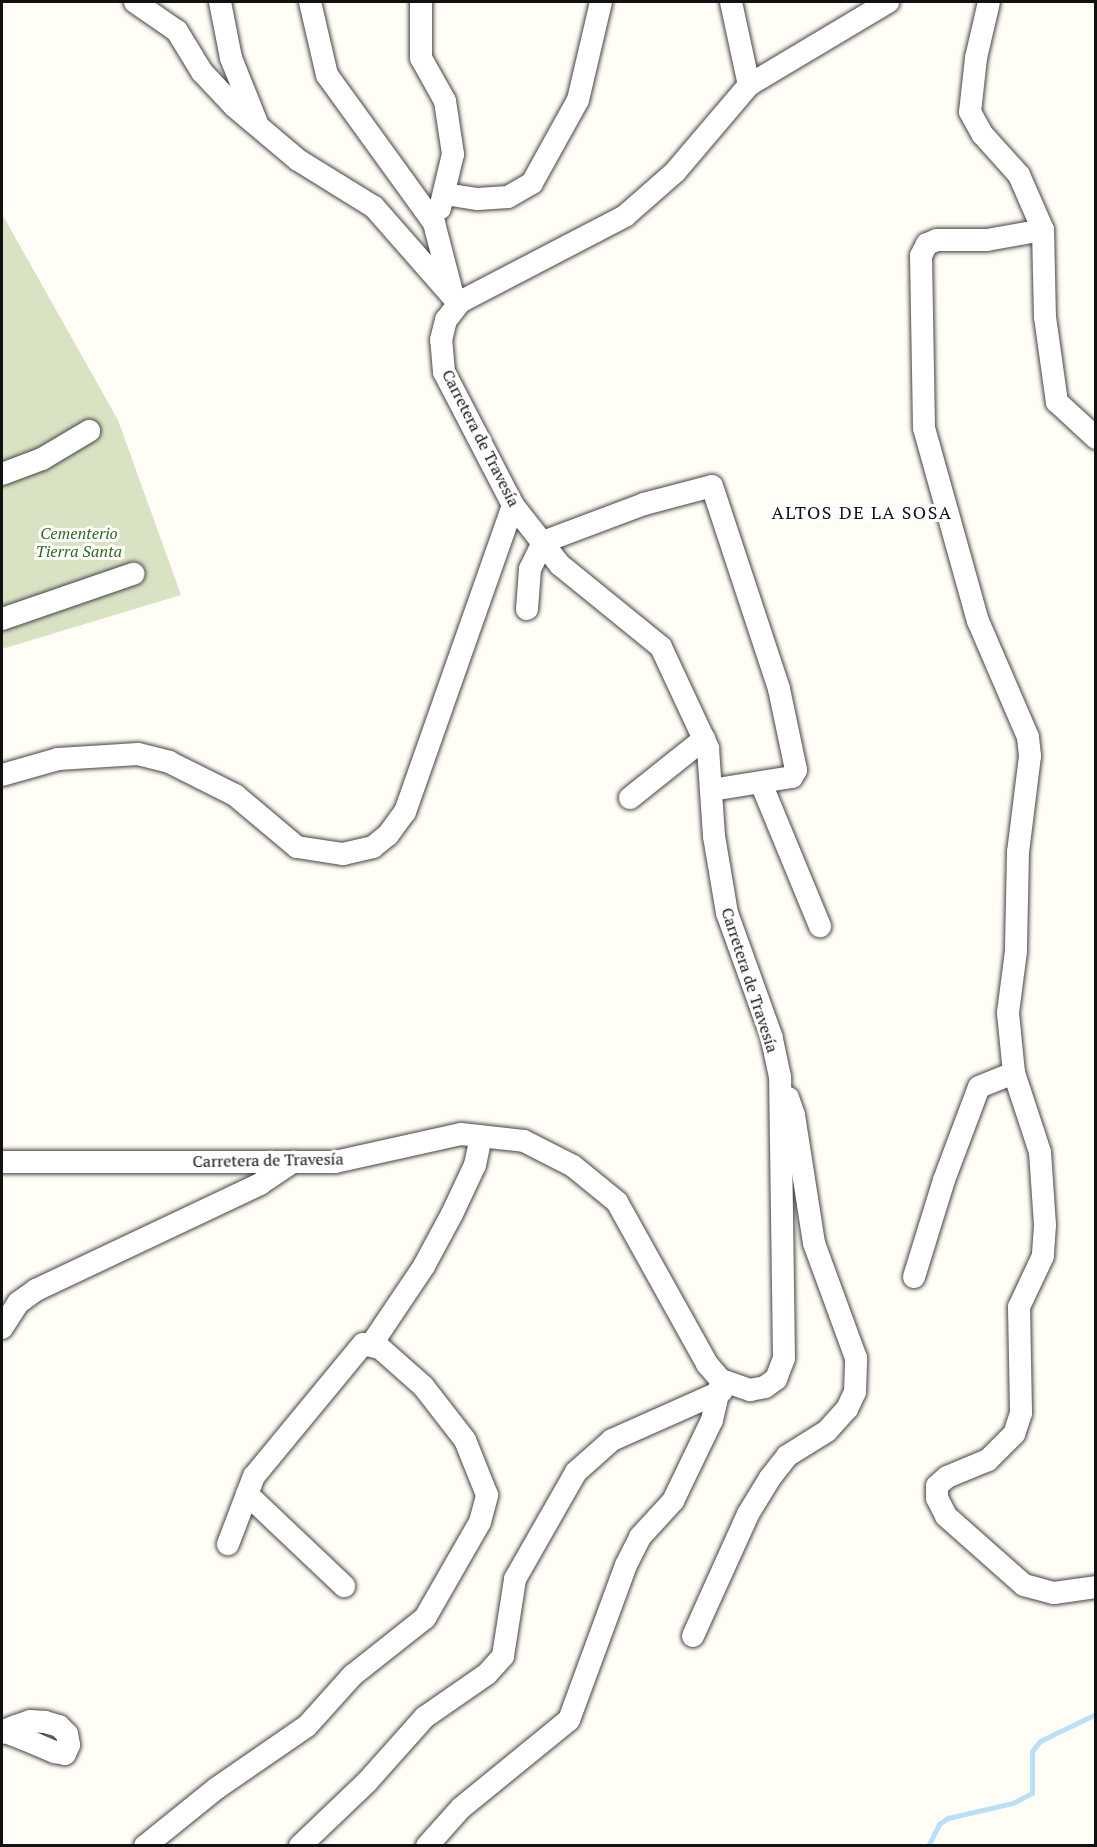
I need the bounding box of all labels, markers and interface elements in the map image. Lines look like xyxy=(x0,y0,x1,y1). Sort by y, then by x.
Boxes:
street label: Carretera de Travesía xyxy=(438,366,524,510)
district label: ALTOS DE LA SOSA xyxy=(771,501,953,523)
park label: Cementerio Tierra Santa xyxy=(36,523,122,561)
street label: Carretera de Travesía xyxy=(718,905,782,1055)
street label: Carretera de Travesía xyxy=(192,1149,344,1171)

